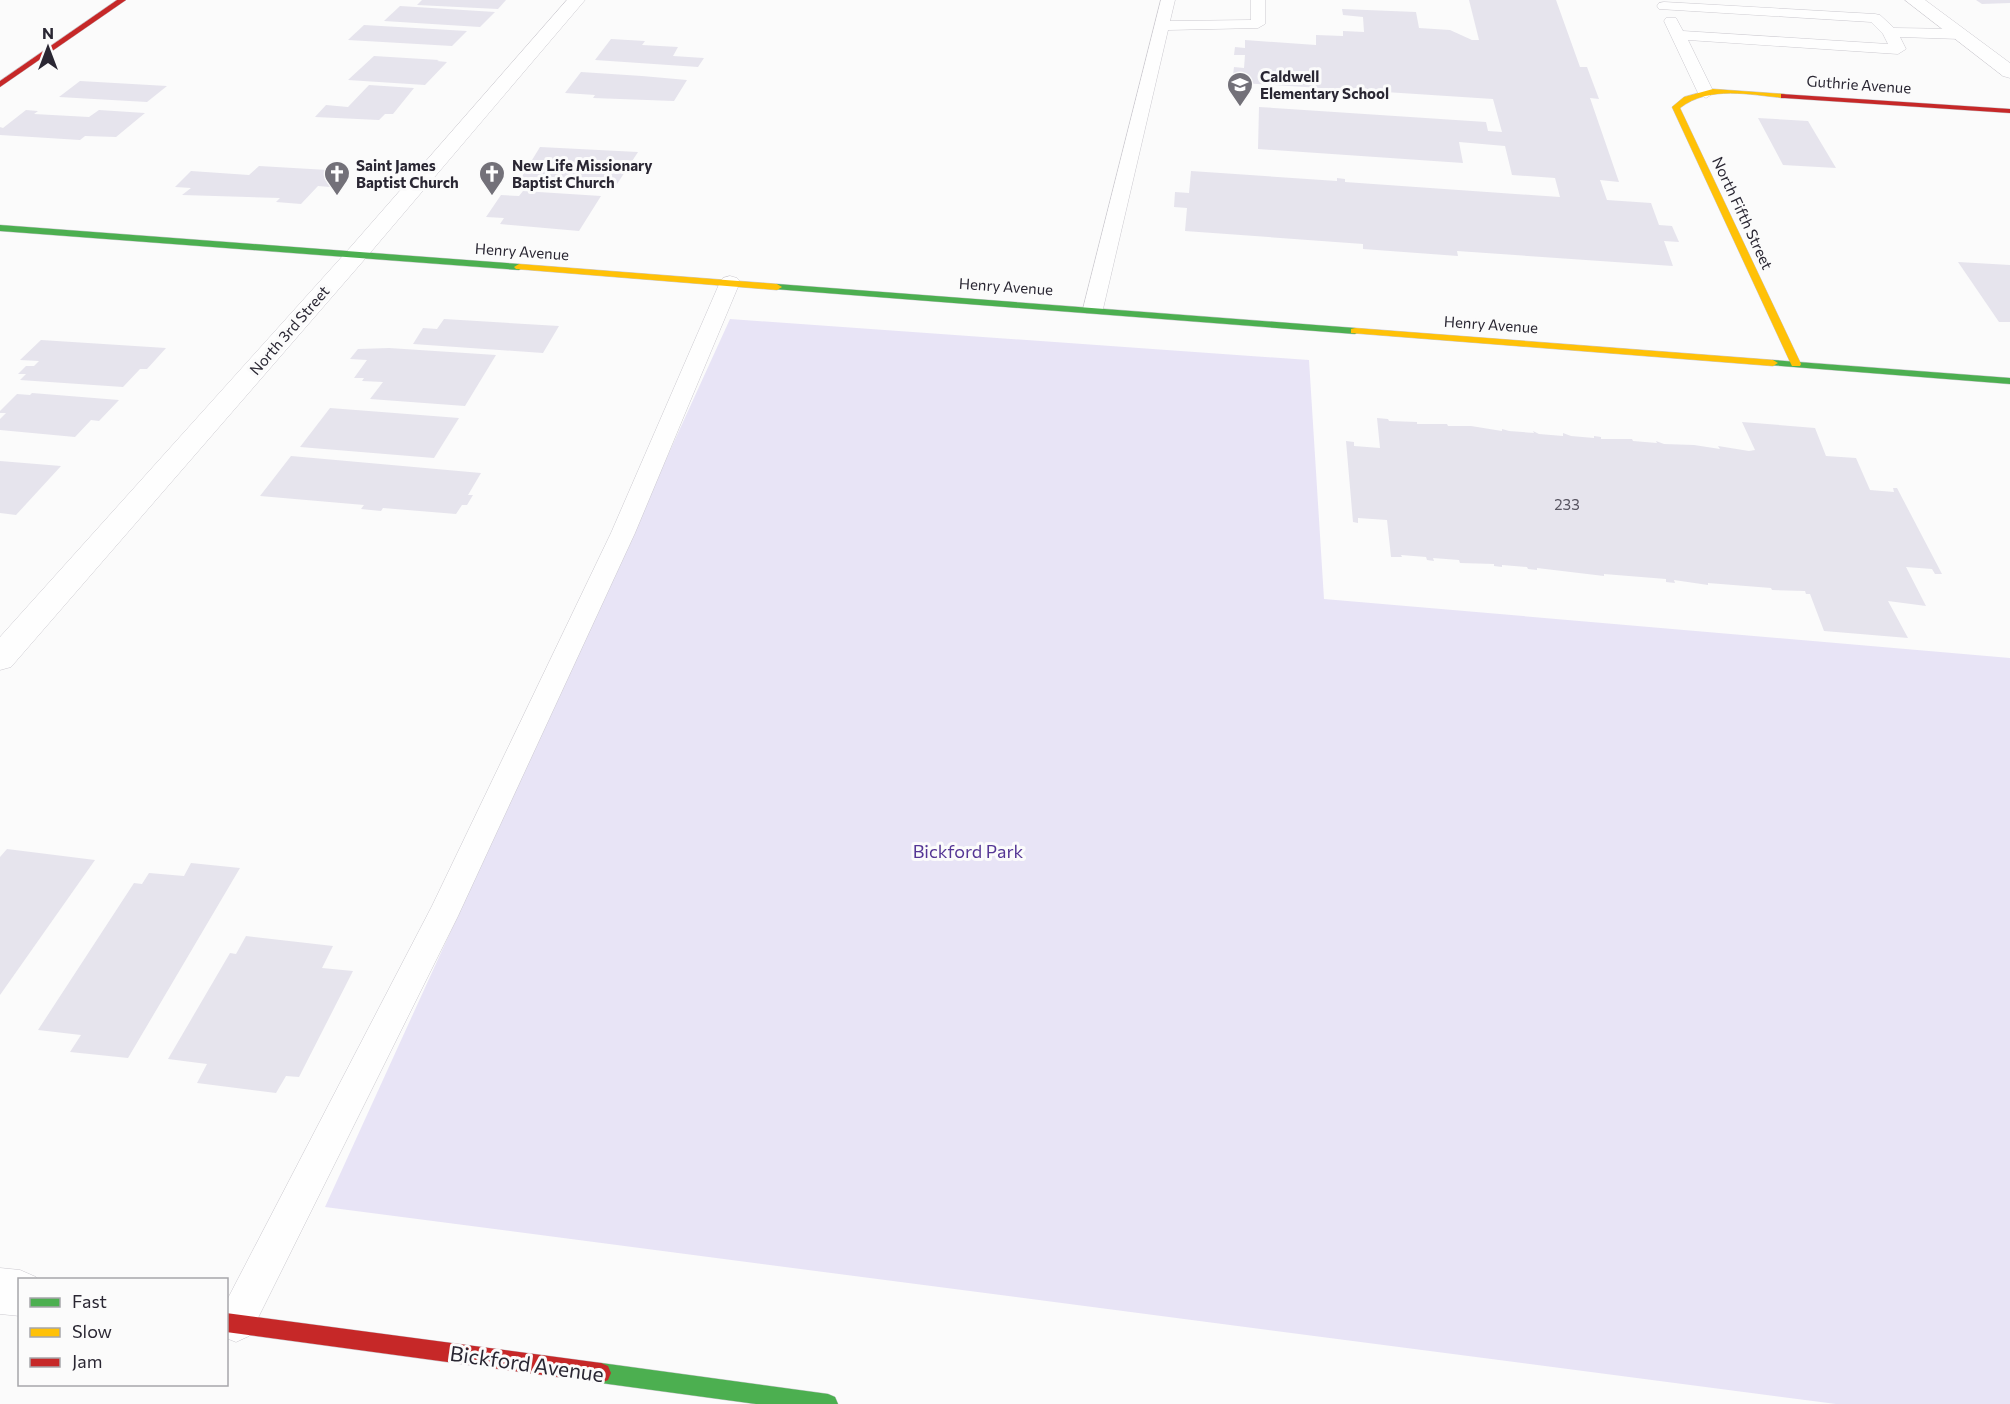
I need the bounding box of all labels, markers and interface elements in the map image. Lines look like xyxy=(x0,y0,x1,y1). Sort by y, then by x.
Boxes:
north arrow xyxy=(18,18,78,78)
text: N xyxy=(42,23,54,42)
place label: Caldwell Elementary School xyxy=(1260,67,1389,102)
school or university icon: Caldwell Elementary School xyxy=(1225,70,1255,108)
street label: Guthrie Avenue xyxy=(1806,71,1912,97)
street label: North Fifth Street xyxy=(1709,154,1777,272)
place label: Saint James Baptist Church xyxy=(356,156,459,191)
place label: New Life Missionary Baptist Church xyxy=(512,156,653,191)
church icon: Saint James Baptist Church xyxy=(322,159,352,197)
church icon: New Life Missionary Baptist Church xyxy=(477,159,507,197)
street label: Henry Avenue xyxy=(474,239,570,263)
street label: Henry Avenue xyxy=(958,274,1054,298)
street label: North 3rd Street xyxy=(245,282,333,378)
street label: Henry Avenue xyxy=(1443,312,1539,336)
house number: 233 xyxy=(1554,495,1580,513)
park label: Bickford Park xyxy=(913,840,1024,862)
legend xyxy=(18,1278,228,1386)
text: Fast xyxy=(72,1290,107,1312)
text: Slow xyxy=(72,1320,112,1342)
street label: Bickford Avenue xyxy=(448,1340,606,1386)
text: Jam xyxy=(72,1350,102,1372)

